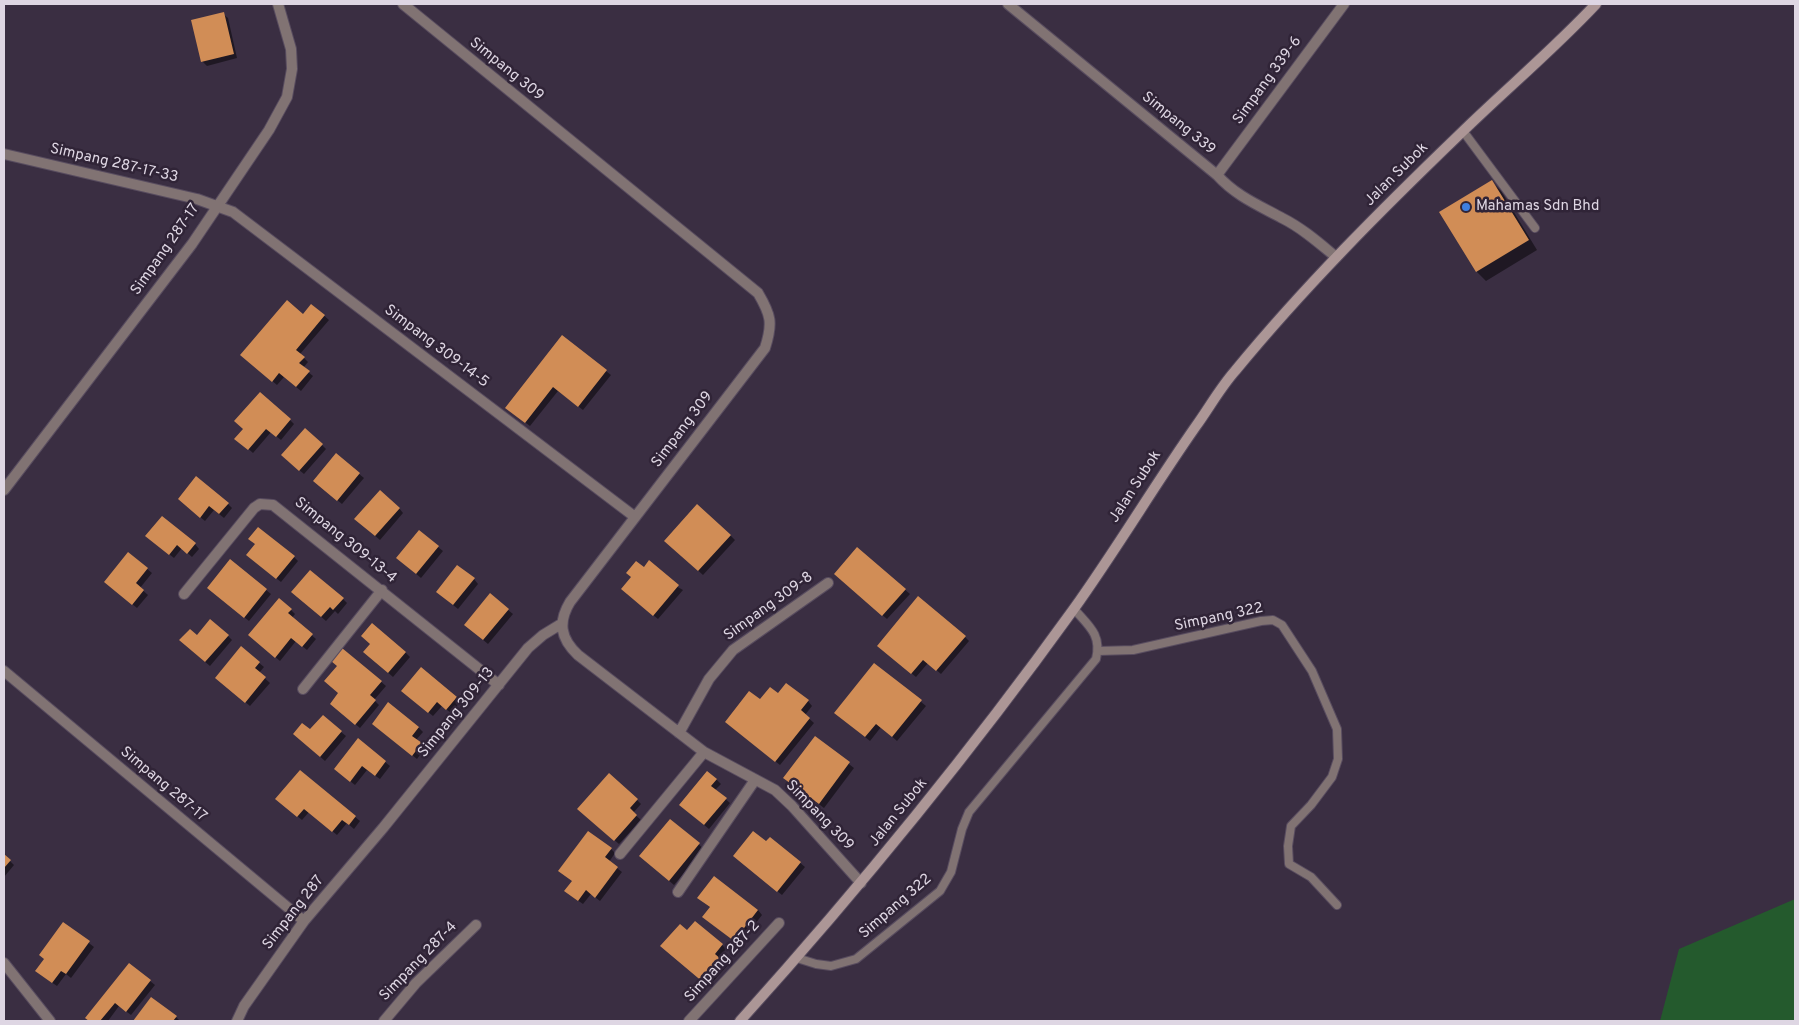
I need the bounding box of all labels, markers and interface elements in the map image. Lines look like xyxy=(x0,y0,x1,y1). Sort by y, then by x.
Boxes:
street label: Simpang 339-6 xyxy=(1230,33,1306,129)
street label: Simpang 309 xyxy=(465,35,547,105)
street label: Simpang 339 xyxy=(1137,89,1219,159)
street label: Jalan Subok xyxy=(1361,139,1433,211)
street label: Simpang 287-17-33 xyxy=(48,140,180,188)
place label: Mahamas Sdn Bhd xyxy=(1476,198,1599,216)
street label: Simpang 287-17 xyxy=(128,201,204,299)
marker: Mahamas Sdn Bhd xyxy=(1460,201,1472,213)
street label: Simpang 309-14-5 xyxy=(380,302,492,392)
street label: Simpang 309 xyxy=(649,388,717,472)
street label: Jalan Subok xyxy=(1106,448,1166,526)
street label: Simpang 309-13-4 xyxy=(290,494,400,588)
street label: Simpang 309-8 xyxy=(721,569,817,645)
street label: Simpang 322 xyxy=(1173,600,1265,636)
street label: Simpang 309-13 xyxy=(415,664,499,762)
street label: Simpang 287-17 xyxy=(116,743,210,827)
street label: Jalan Subok xyxy=(866,775,932,851)
street label: Simpang 309 xyxy=(781,777,857,855)
street label: Simpang 322 xyxy=(856,871,936,943)
street label: Simpang 287 xyxy=(259,872,329,954)
street label: Simpang 287-4 xyxy=(377,918,461,1006)
street label: Simpang 287-2 xyxy=(682,918,764,1006)

